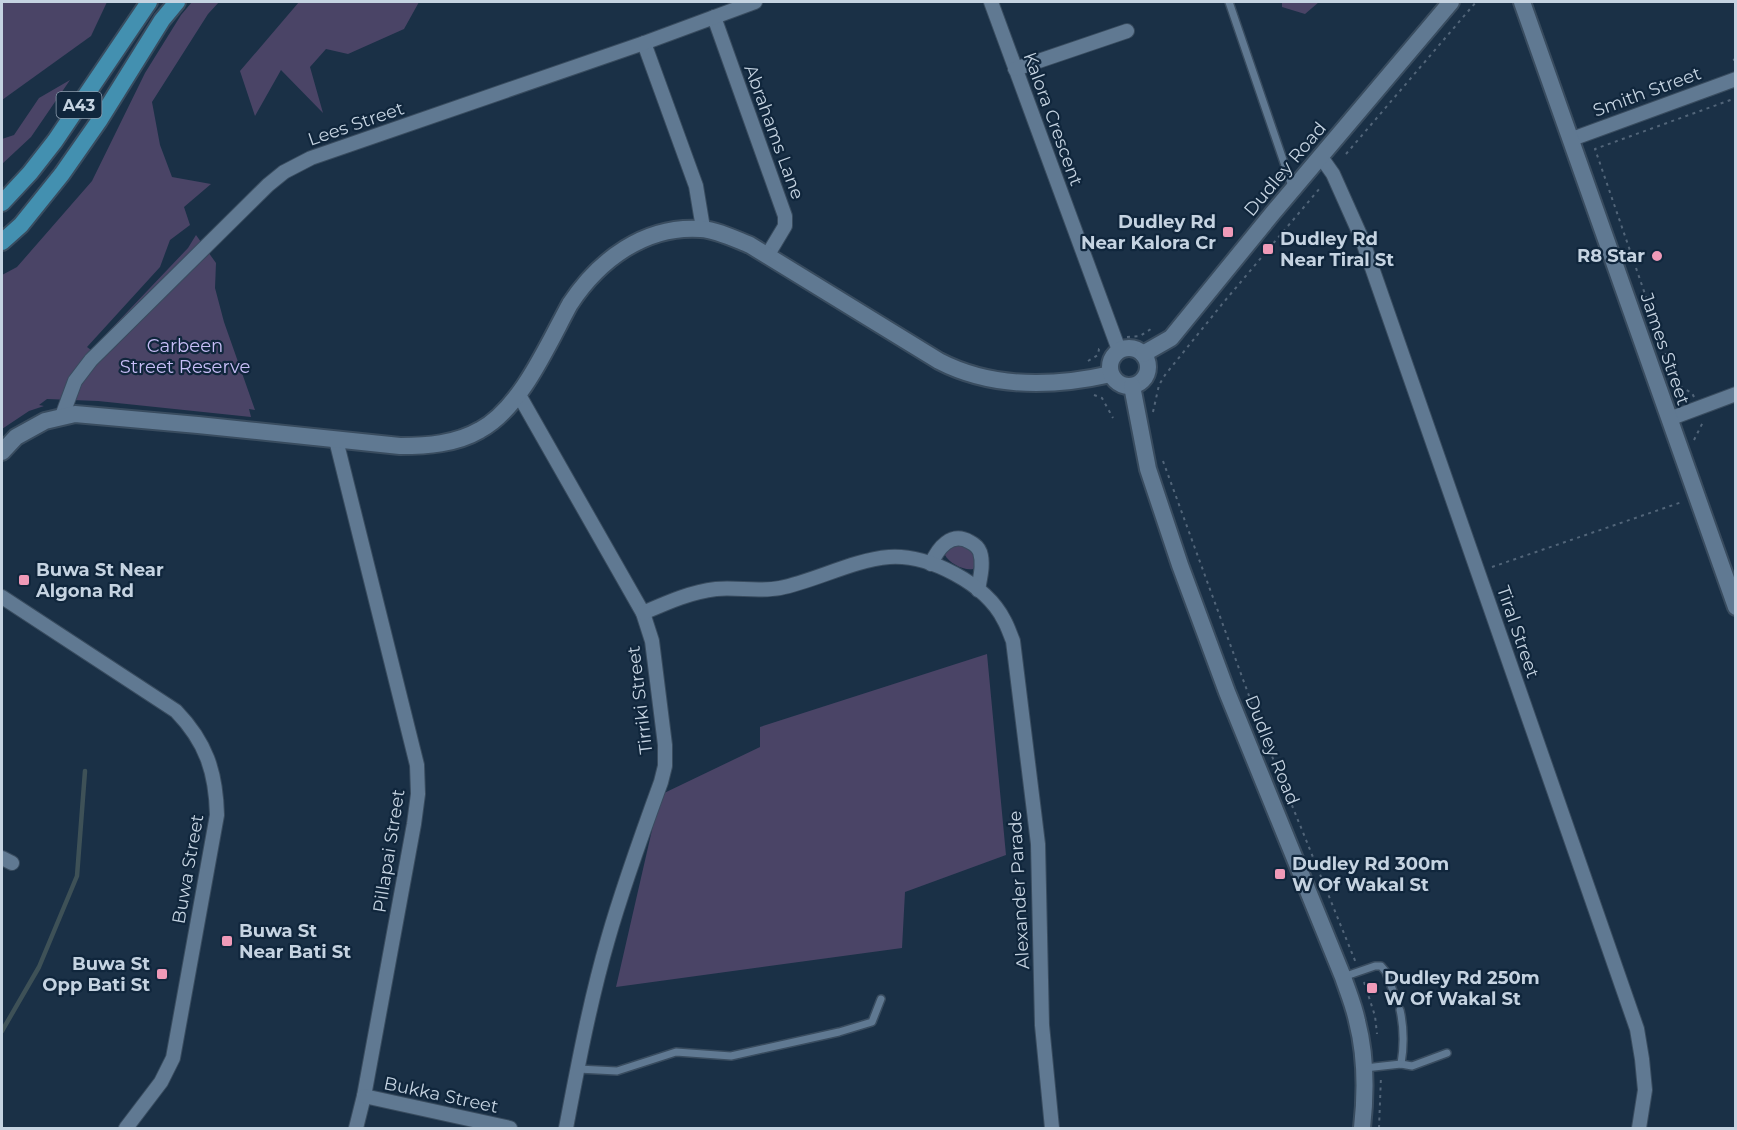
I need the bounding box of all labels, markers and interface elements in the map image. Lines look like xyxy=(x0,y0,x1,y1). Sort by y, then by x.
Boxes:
street label: Kalora Crescent xyxy=(1019,49,1087,189)
street label: Abrahams Lane xyxy=(739,62,809,203)
street label: Smith Street xyxy=(1590,62,1704,122)
road number: A43 xyxy=(56,92,101,118)
street label: Lees Street xyxy=(305,97,407,151)
street label: Dudley Road xyxy=(1239,117,1331,221)
place label: Dudley Rd Near Kalora Cr xyxy=(1081,211,1216,254)
marker: Dudley Rd Near Kalora Cr xyxy=(1221,225,1235,239)
place label: Dudley Rd Near Tiral St xyxy=(1280,228,1394,271)
marker: Dudley Rd Near Tiral St xyxy=(1261,242,1275,256)
place label: R8 Star xyxy=(1577,245,1645,267)
marker: R8 Star xyxy=(1650,249,1664,263)
street label: James Street xyxy=(1635,289,1695,408)
park label: Carbeen Street Reserve xyxy=(120,335,250,378)
place label: Buwa St Near Algona Rd xyxy=(35,559,164,602)
marker: Buwa St Near Algona Rd xyxy=(17,573,31,587)
street label: Tiral Street xyxy=(1492,583,1544,681)
street label: Tirriki Street xyxy=(622,645,658,755)
street label: Dudley Road xyxy=(1240,692,1304,808)
street label: Pillapai Street xyxy=(368,788,410,914)
street label: Alexander Parade xyxy=(1004,810,1034,970)
street label: Buwa Street xyxy=(168,812,208,926)
place label: Dudley Rd 300m W Of Wakal St xyxy=(1292,853,1449,896)
marker: Dudley Rd 300m W Of Wakal St xyxy=(1273,867,1287,881)
place label: Buwa St Near Bati St xyxy=(239,920,351,963)
marker: Buwa St Near Bati St xyxy=(220,934,234,948)
place label: Buwa St Opp Bati St xyxy=(42,953,150,996)
marker: Buwa St Opp Bati St xyxy=(155,967,169,981)
place label: Dudley Rd 250m W Of Wakal St xyxy=(1384,967,1540,1010)
marker: Dudley Rd 250m W Of Wakal St xyxy=(1365,981,1379,995)
street label: Bukka Street xyxy=(382,1072,500,1118)

